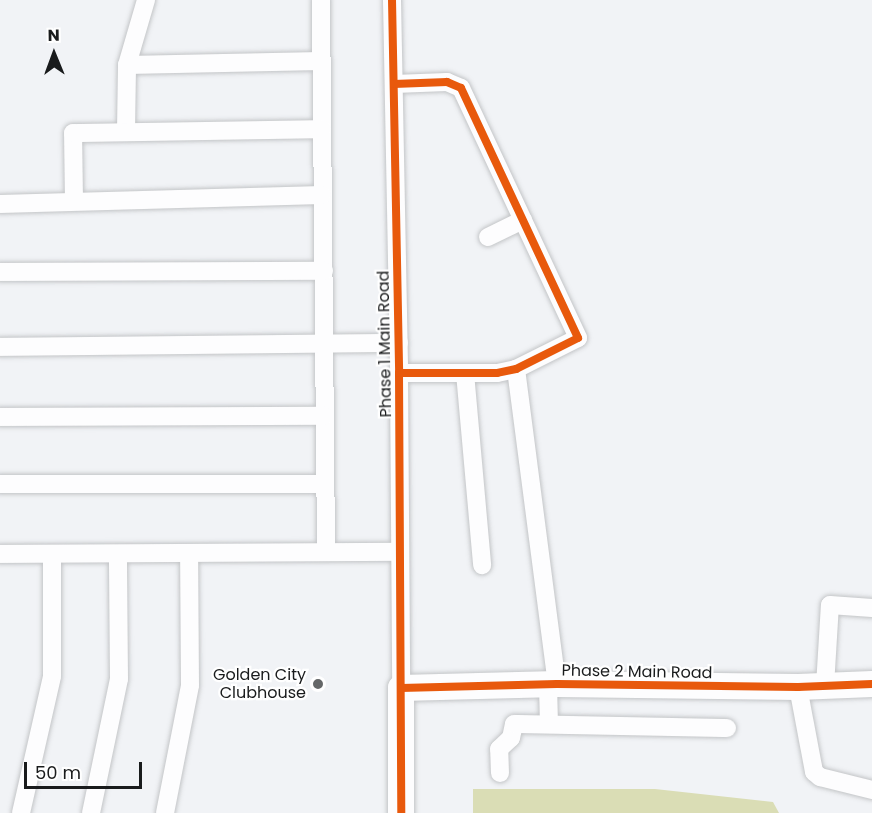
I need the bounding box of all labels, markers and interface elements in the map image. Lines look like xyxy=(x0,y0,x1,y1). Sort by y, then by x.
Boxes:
north arrow xyxy=(24,24,84,84)
text: N xyxy=(47,24,60,47)
street label: Phase 1 Main Road xyxy=(374,270,396,418)
street label: Phase 2 Main Road xyxy=(561,661,713,683)
place label: Golden City Clubhouse xyxy=(213,665,306,703)
marker: Golden City Clubhouse xyxy=(311,677,325,691)
scale bar xyxy=(27,750,146,788)
text: 50 m xyxy=(35,760,81,785)

